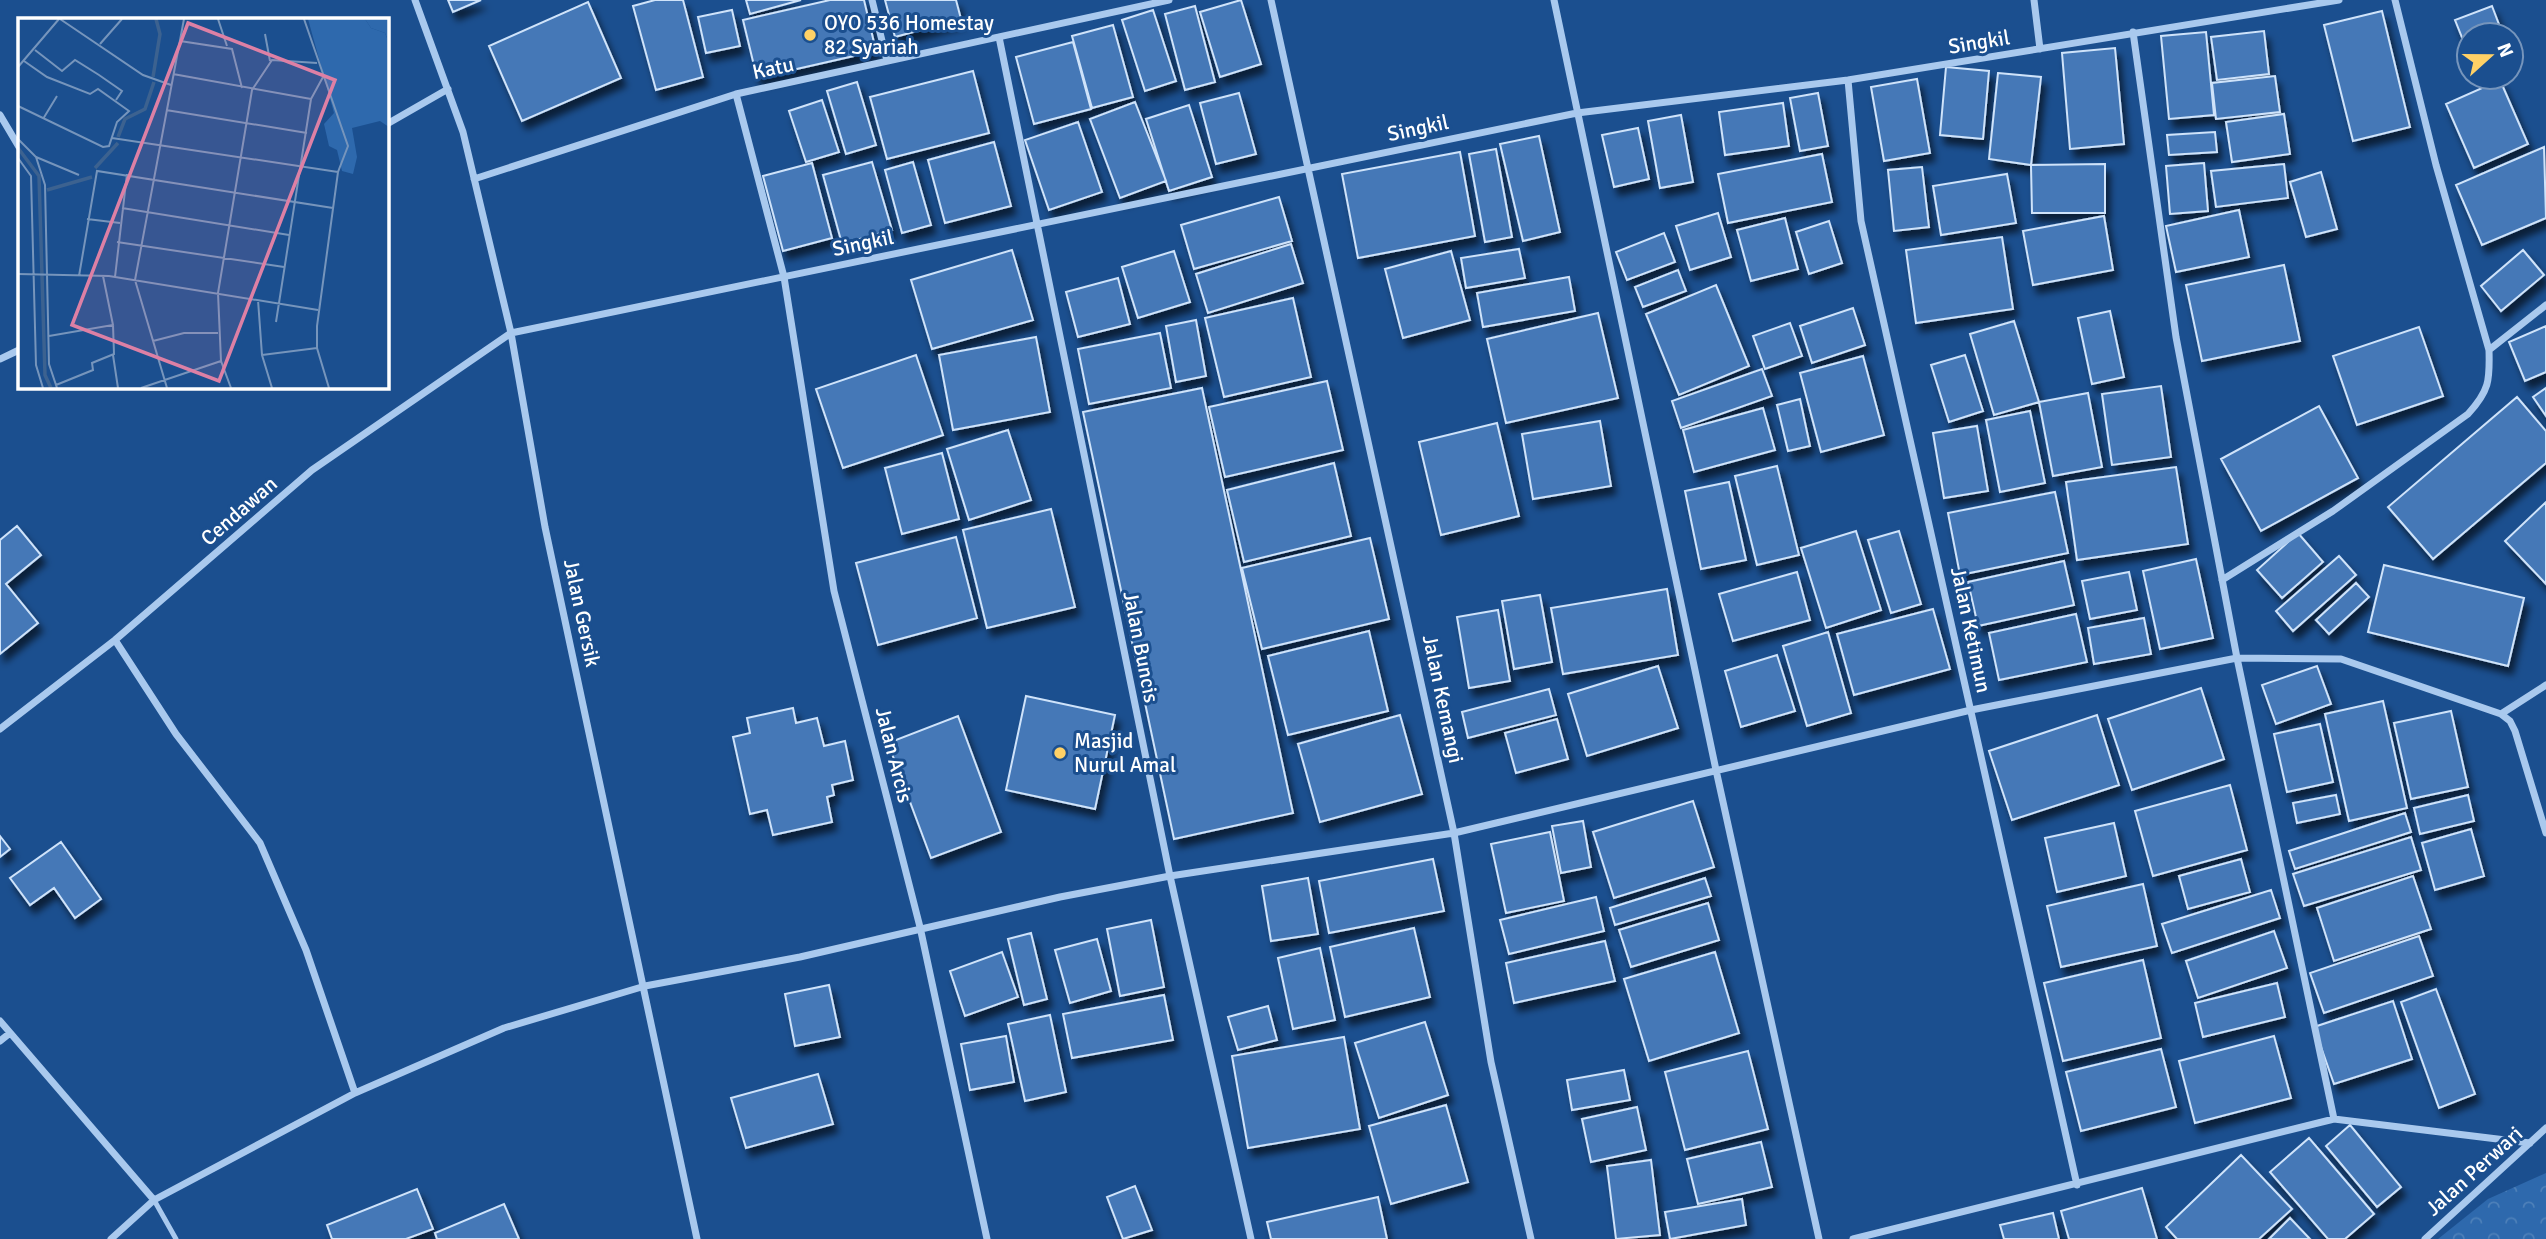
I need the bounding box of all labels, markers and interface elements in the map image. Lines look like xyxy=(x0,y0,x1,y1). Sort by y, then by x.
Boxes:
place label: OYO 536 Homestay 82 Syariah xyxy=(824,10,994,60)
inset map xyxy=(18,18,388,388)
north arrow xyxy=(2455,21,2525,91)
street label: Singkil xyxy=(1946,24,2012,60)
marker: OYO 536 Homestay 82 Syariah xyxy=(802,27,818,43)
text: N xyxy=(2491,40,2519,61)
street label: Katu xyxy=(750,51,796,85)
street label: Singkil xyxy=(1385,109,1451,147)
street label: Singkil xyxy=(830,224,896,262)
street label: Cendawan xyxy=(195,471,283,551)
street label: Jalan Gersik xyxy=(558,557,606,670)
street label: Jalan Ketimun xyxy=(1945,565,1997,695)
street label: Jalan Buncis xyxy=(1117,589,1165,705)
street label: Jalan Kemangi xyxy=(1417,632,1469,766)
street label: Jalan Arcis xyxy=(870,705,918,805)
place label: Masjid Nurul Amal xyxy=(1074,728,1176,778)
marker: Masjid Nurul Amal xyxy=(1052,745,1068,761)
street label: Jalan Perwari xyxy=(2420,1121,2528,1221)

